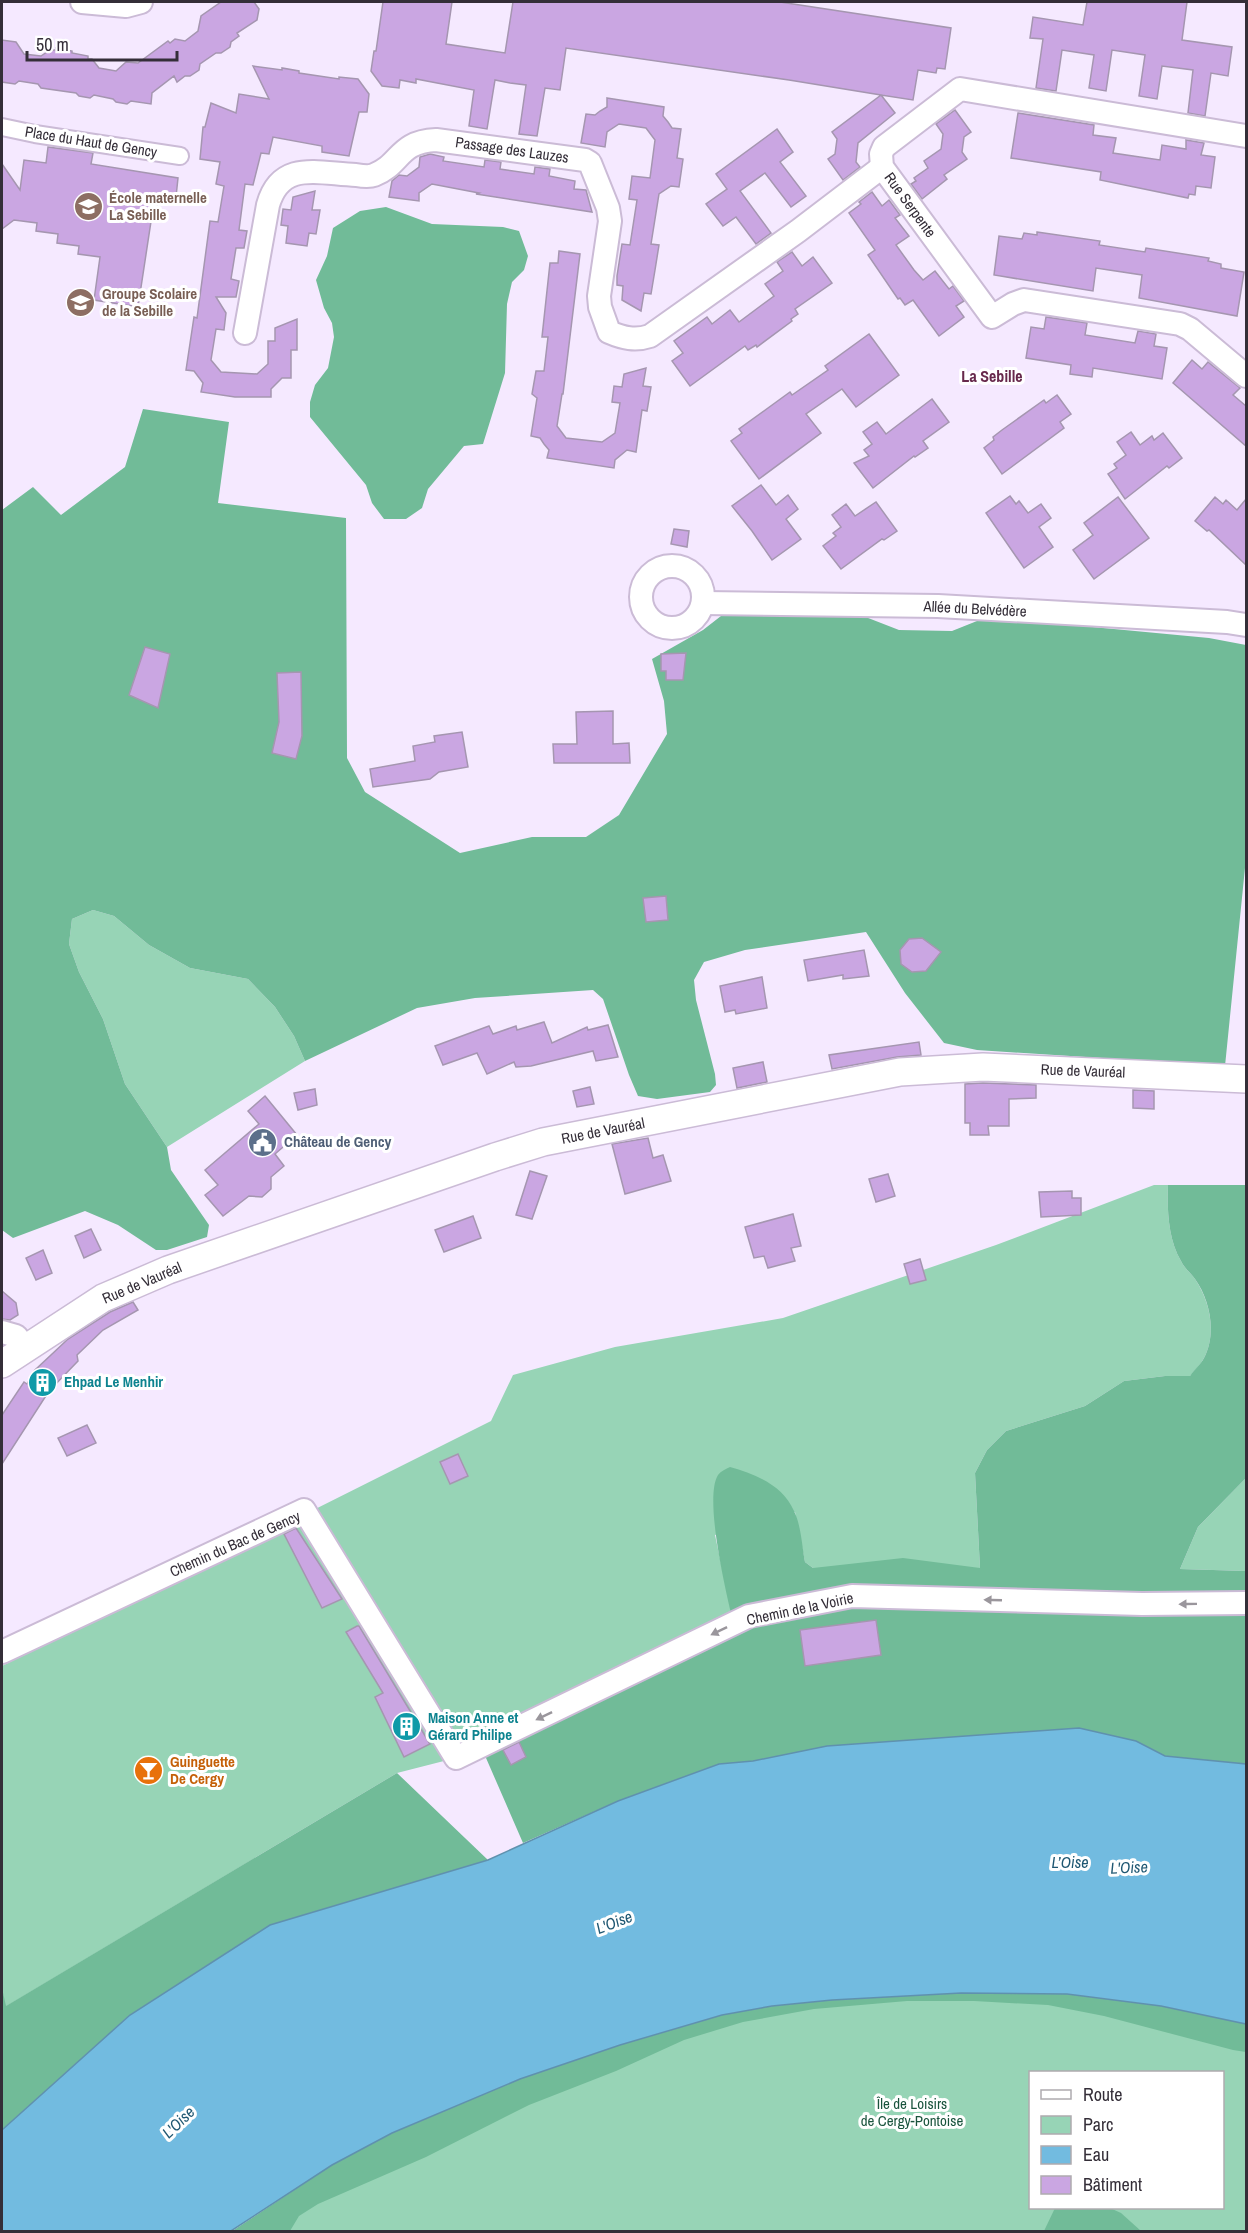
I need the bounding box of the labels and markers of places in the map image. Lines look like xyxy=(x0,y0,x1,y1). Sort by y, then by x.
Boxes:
place label: École maternelle La Sebille xyxy=(109,187,207,225)
school or university icon: École maternelle La Sebille xyxy=(72,191,104,223)
place label: Groupe Scolaire de la Sebille xyxy=(102,283,197,321)
school or university icon: Groupe Scolaire de la Sebille xyxy=(65,287,97,319)
public building icon: Château de Gency xyxy=(247,1126,279,1158)
place label: Château de Gency xyxy=(284,1131,391,1152)
building icon: Ehpad Le Menhir xyxy=(27,1366,59,1398)
place label: Ehpad Le Menhir xyxy=(64,1371,163,1392)
place label: Maison Anne et Gérard Philipe xyxy=(428,1707,518,1745)
building icon: Maison Anne et Gérard Philipe xyxy=(391,1711,423,1743)
place label: Guinguette De Cergy xyxy=(170,1751,235,1789)
bar icon: Guinguette De Cergy xyxy=(133,1755,165,1787)

